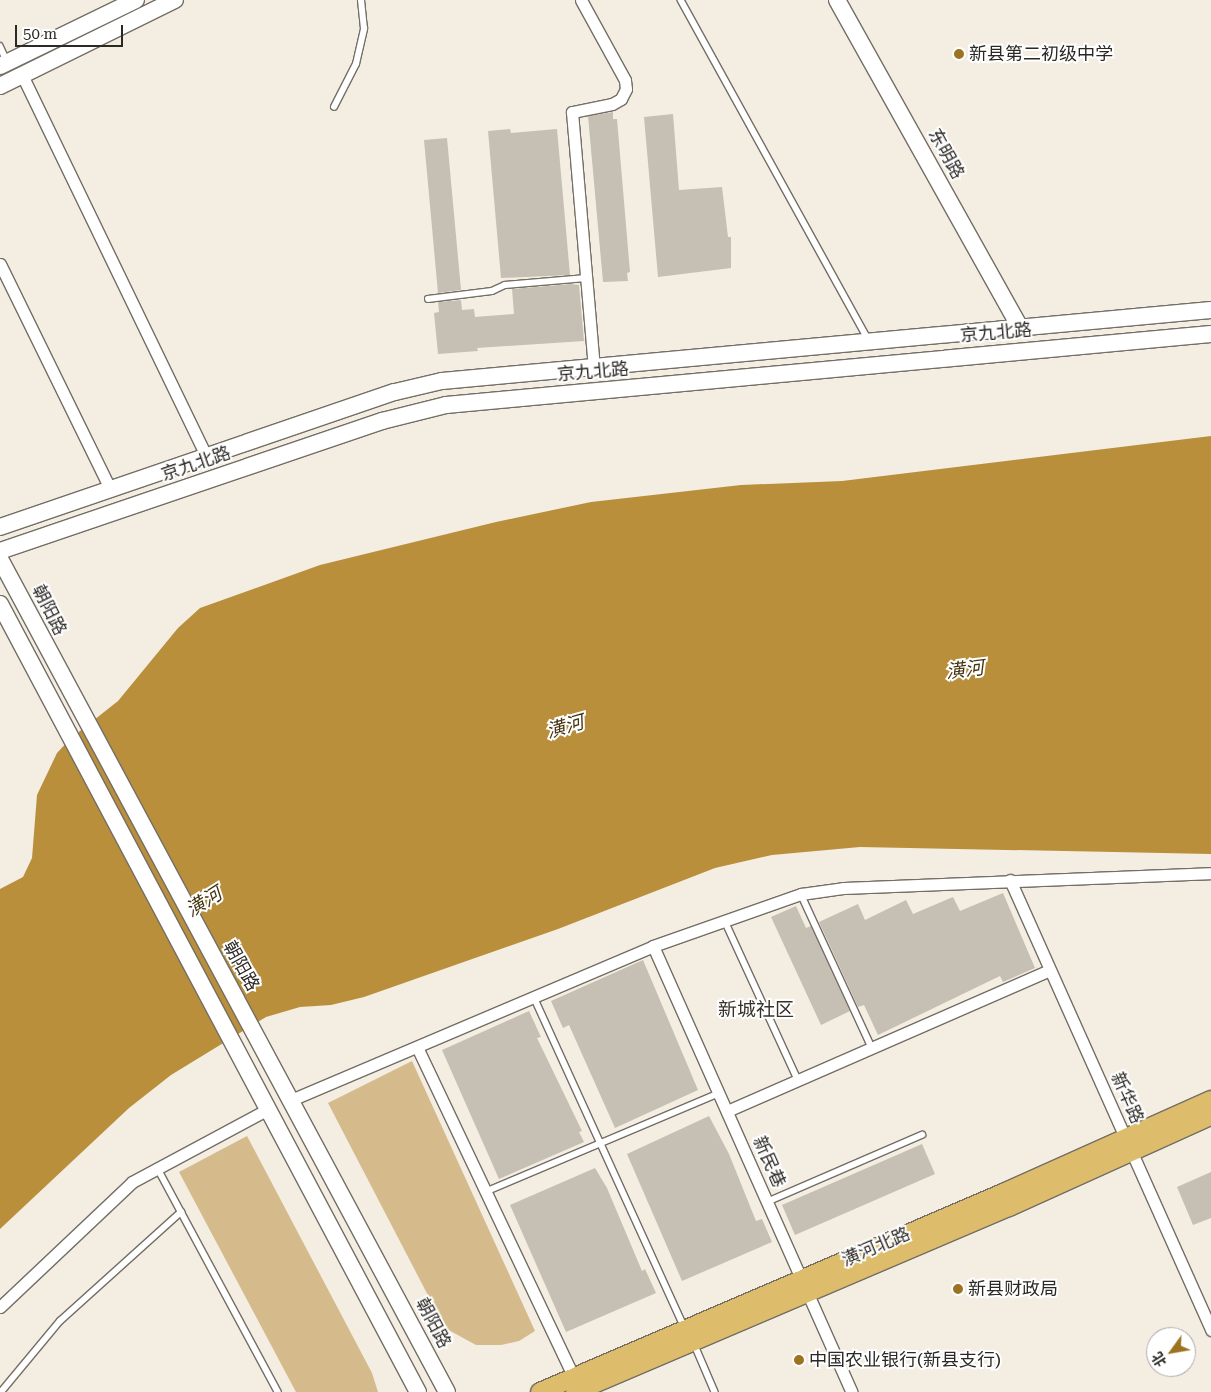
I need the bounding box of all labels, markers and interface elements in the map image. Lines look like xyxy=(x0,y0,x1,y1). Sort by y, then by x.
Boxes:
scale bar xyxy=(18,15,125,47)
text: 50 m xyxy=(23,25,57,43)
place label: 新县第二初级中学 xyxy=(969,43,1113,65)
marker: 新县第二初级中学 xyxy=(953,48,965,60)
street label: 东明路 xyxy=(923,125,969,183)
street label: 京九北路 xyxy=(959,319,1033,347)
street label: 京九北路 xyxy=(556,358,630,386)
street label: 京九北路 xyxy=(158,442,234,486)
street label: 朝阳路 xyxy=(27,581,71,639)
water label: 潢河 xyxy=(945,656,985,684)
water label: 潢河 xyxy=(544,711,586,743)
water label: 潢河 xyxy=(182,882,226,922)
street label: 朝阳路 xyxy=(218,937,264,995)
district label: 新城社区 xyxy=(718,999,794,1021)
street label: 新华路 xyxy=(1106,1069,1148,1127)
street label: 新民巷 xyxy=(748,1133,790,1191)
street label: 潢河北路 xyxy=(839,1223,913,1271)
place label: 新县财政局 xyxy=(968,1278,1058,1300)
marker: 新县财政局 xyxy=(952,1283,964,1295)
street label: 朝阳路 xyxy=(411,1294,455,1352)
north arrow xyxy=(1146,1327,1196,1377)
place label: 中国农业银行(新县支行) xyxy=(809,1349,1001,1371)
text: 北 xyxy=(1149,1349,1170,1370)
marker: 中国农业银行(新县支行) xyxy=(793,1354,805,1366)

